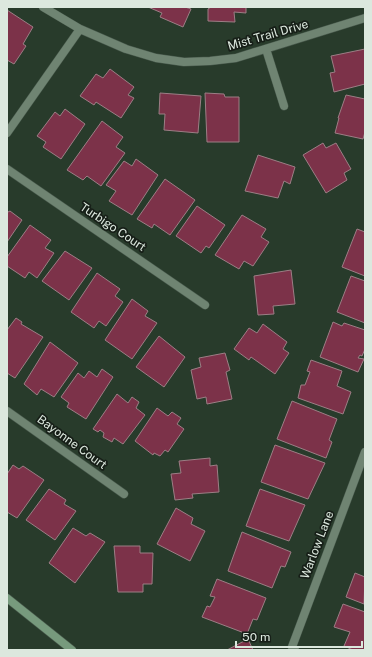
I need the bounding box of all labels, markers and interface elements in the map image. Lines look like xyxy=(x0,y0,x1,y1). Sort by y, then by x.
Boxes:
street label: Mist Trail Drive xyxy=(226,17,310,53)
street label: Turbigo Court xyxy=(77,200,149,254)
street label: Bayonne Court xyxy=(35,412,110,472)
street label: Warlow Lane xyxy=(298,509,336,581)
scale bar xyxy=(236,623,362,649)
text: 50 m xyxy=(242,630,270,644)

